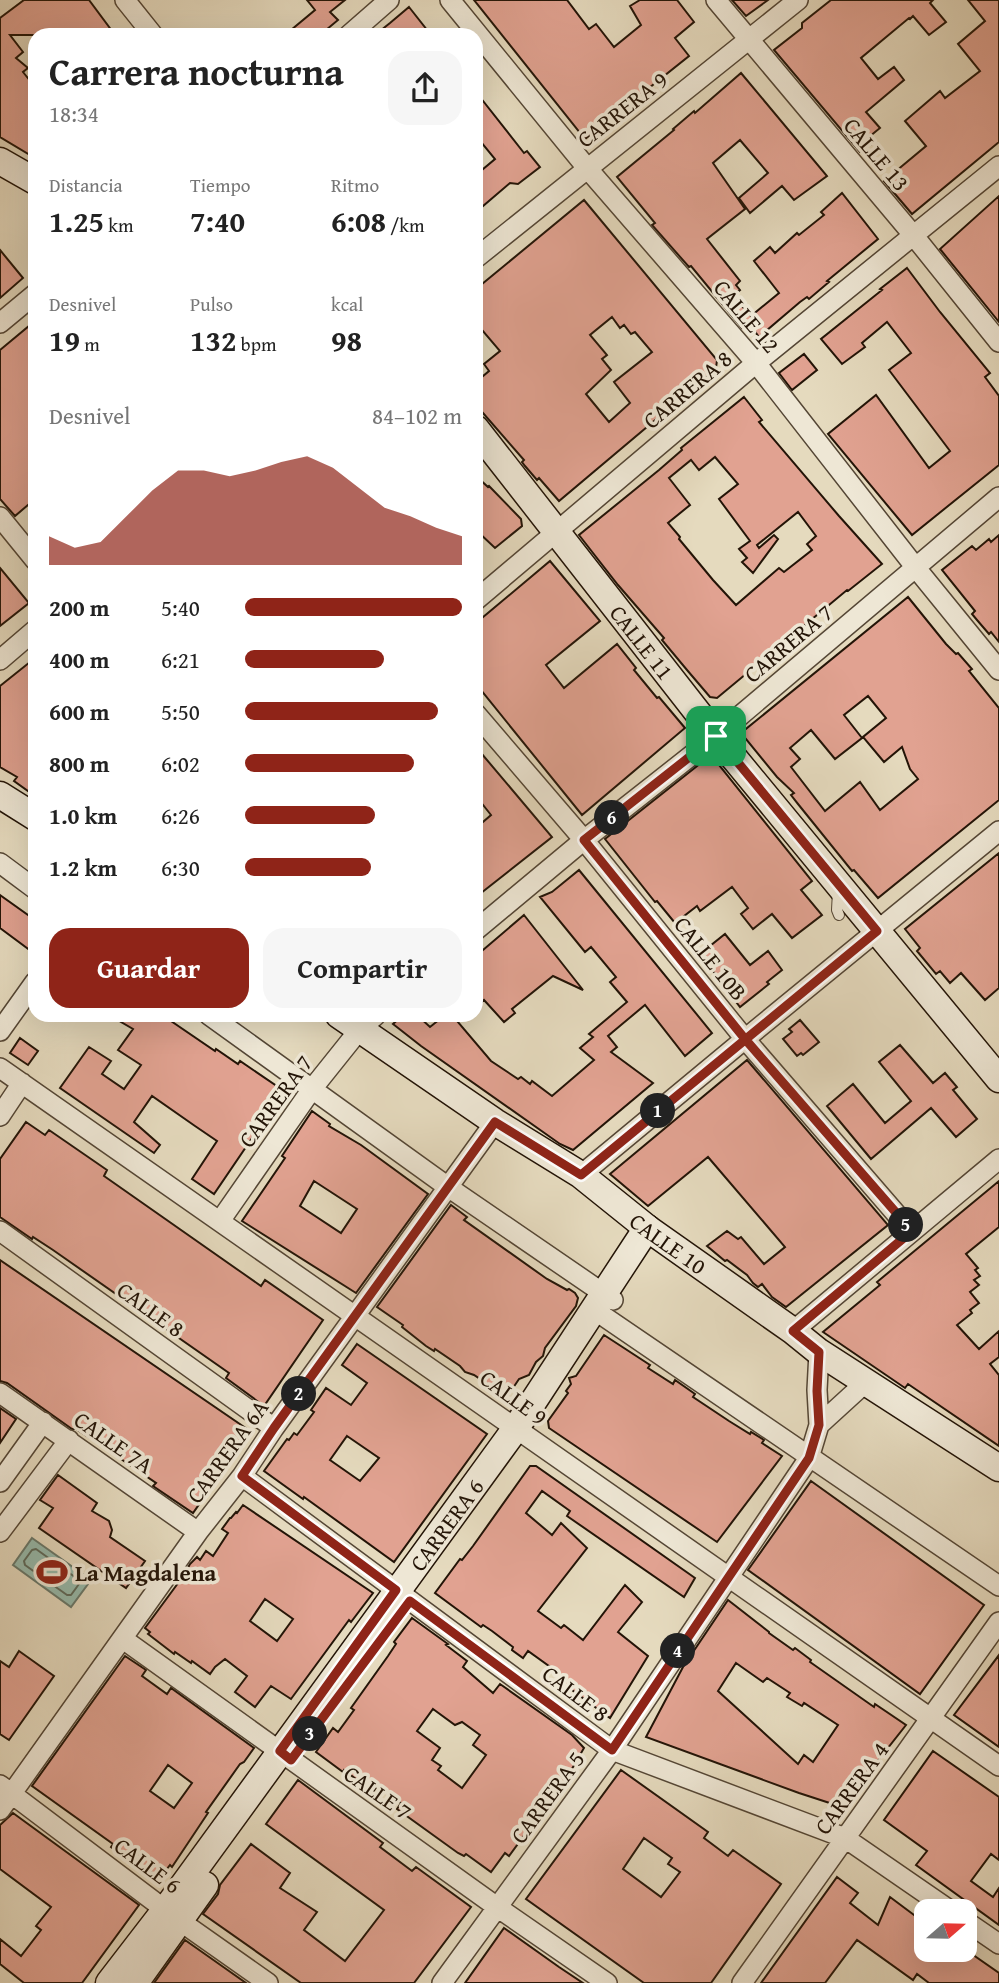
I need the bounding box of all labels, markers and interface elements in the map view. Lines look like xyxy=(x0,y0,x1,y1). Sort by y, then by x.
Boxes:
text: Carrera nocturna xyxy=(49,43,344,99)
button: share xyxy=(388,51,462,125)
street label: CARRERA 9 xyxy=(570,63,674,155)
text: 18:34 xyxy=(49,97,99,130)
street label: CALLE 13 xyxy=(836,110,918,198)
text: Distancia xyxy=(49,171,123,199)
text: Tiempo xyxy=(190,171,250,199)
text: Ritmo xyxy=(331,171,379,199)
text: 1.25 xyxy=(49,199,104,243)
text: 7:40 xyxy=(190,199,245,243)
text: 6:08 xyxy=(331,199,386,243)
text: km xyxy=(104,211,133,239)
text: /km xyxy=(386,211,424,239)
street label: CALLE 12 xyxy=(706,272,788,360)
text: Desnivel xyxy=(49,290,116,318)
text: Pulso xyxy=(190,290,233,318)
text: kcal xyxy=(331,290,363,318)
text: 19 xyxy=(49,318,80,362)
text: 132 xyxy=(190,318,237,362)
text: 98 xyxy=(331,318,362,362)
text: m xyxy=(80,330,100,358)
text: bpm xyxy=(237,330,276,358)
street label: CARRERA 8 xyxy=(635,342,739,436)
text: Desnivel xyxy=(49,399,130,432)
text: 84–102 m xyxy=(372,399,462,432)
text: 200 m xyxy=(49,591,110,624)
text: 5:40 xyxy=(161,591,200,624)
street label: CARRERA 7 xyxy=(736,596,840,690)
street label: CALLE 11 xyxy=(602,597,682,686)
text: 400 m xyxy=(49,643,110,676)
text: 6:21 xyxy=(161,643,200,676)
text: 600 m xyxy=(49,695,110,728)
text: 5:50 xyxy=(161,695,200,728)
pin xyxy=(686,706,746,766)
icon: arrive xyxy=(697,717,735,755)
text: 800 m xyxy=(49,747,110,780)
text: 6:02 xyxy=(161,747,200,780)
text: 1.0 km xyxy=(49,799,117,832)
text: 6:26 xyxy=(161,799,200,832)
pin: 6 xyxy=(594,800,630,836)
text: 6 xyxy=(607,803,616,831)
text: 1.2 km xyxy=(49,851,117,884)
text: 6:30 xyxy=(161,851,200,884)
street label: CALLE 10B xyxy=(667,909,755,1007)
button: Guardar xyxy=(49,928,249,1008)
button: Compartir xyxy=(263,928,462,1008)
street label: CARRERA 7 xyxy=(230,1048,320,1154)
pin: 1 xyxy=(640,1094,676,1128)
text: 1 xyxy=(653,1096,662,1124)
street label: CALLE 10 xyxy=(623,1204,713,1282)
pin: 5 xyxy=(888,1208,923,1242)
text: 5 xyxy=(901,1210,910,1238)
street label: CALLE 8 xyxy=(111,1273,191,1345)
street label: CALLE 9 xyxy=(474,1361,554,1433)
pin: 2 xyxy=(282,1376,316,1412)
text: 2 xyxy=(294,1379,303,1407)
street label: CARRERA 6A xyxy=(178,1392,276,1510)
street label: CALLE 7A xyxy=(68,1403,160,1481)
street label: CARRERA 6 xyxy=(401,1471,491,1578)
sports icon: La Magdalena xyxy=(35,1555,69,1589)
place label: La Magdalena xyxy=(75,1556,217,1589)
pin: 4 xyxy=(660,1634,696,1668)
text: 4 xyxy=(673,1636,682,1664)
street label: CALLE 8 xyxy=(536,1657,616,1729)
pin: 3 xyxy=(292,1716,328,1752)
text: 3 xyxy=(305,1719,314,1747)
street label: CARRERA 4 xyxy=(806,1735,896,1841)
street label: CARRERA 5 xyxy=(502,1744,592,1850)
street label: CALLE 7 xyxy=(337,1757,419,1827)
street label: CALLE 6 xyxy=(108,1829,188,1901)
north arrow xyxy=(914,1899,976,1962)
map controls xyxy=(914,1899,977,1962)

